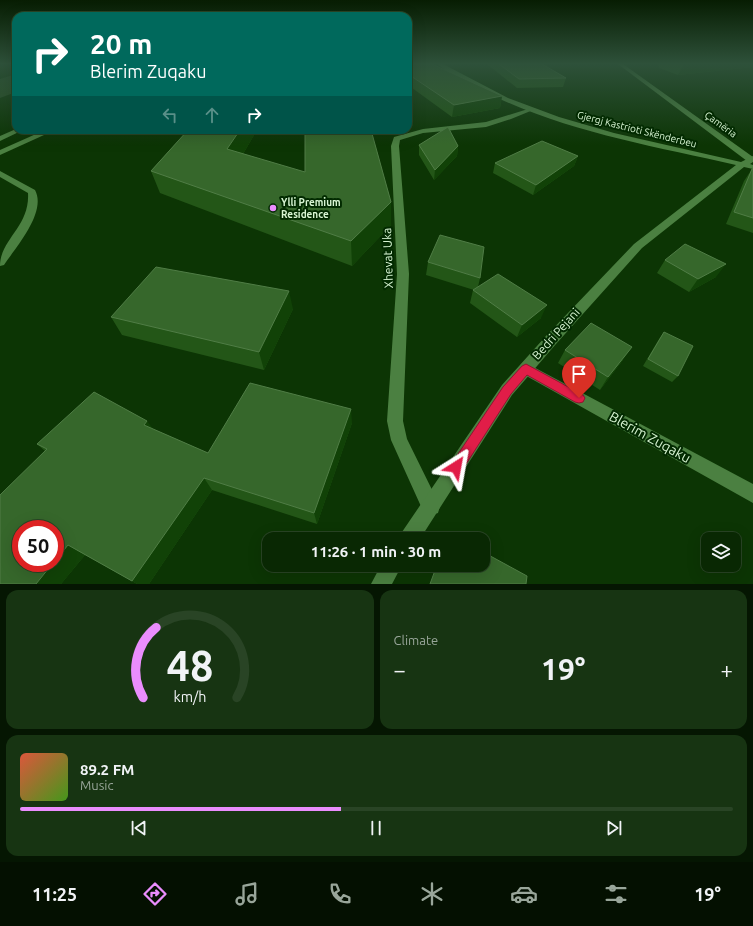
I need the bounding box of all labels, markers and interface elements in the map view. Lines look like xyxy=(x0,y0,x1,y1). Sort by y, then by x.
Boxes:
icon: right xyxy=(24,28,76,80)
text: 20 m xyxy=(90,28,152,59)
text: Blerim Zuqaku xyxy=(90,61,206,81)
icon: left xyxy=(159,104,181,126)
icon: ahead xyxy=(201,104,223,126)
icon: right xyxy=(243,104,265,126)
street label: Gjergj Kastrioti Skënderbeu xyxy=(576,109,698,150)
street label: Çamëria xyxy=(703,109,739,140)
place label: Ylli Premium Residence xyxy=(281,197,341,220)
marker: Ylli Premium Residence xyxy=(268,203,278,213)
street label: Xhevat Uka xyxy=(380,227,395,289)
street label: Bedri Pejani xyxy=(529,306,582,362)
pin xyxy=(562,357,596,398)
icon: arrive xyxy=(568,363,590,385)
street label: Blerim Zuqaku xyxy=(607,408,693,466)
position arrow xyxy=(435,446,477,488)
speed limit sign: 50 xyxy=(12,520,64,572)
map controls xyxy=(701,532,741,572)
button: layers xyxy=(701,532,741,572)
text: 11:26 · 1 min · 30 m xyxy=(311,543,441,560)
text: Climate xyxy=(394,633,438,647)
text: 48 xyxy=(166,641,213,688)
text: 19° xyxy=(541,652,585,686)
text: − xyxy=(394,657,406,682)
text: + xyxy=(721,657,733,682)
text: km/h xyxy=(173,688,206,704)
text: 89.2 FM xyxy=(80,761,134,778)
text: Music xyxy=(80,778,114,792)
icon: previous xyxy=(128,817,150,839)
icon: pause xyxy=(365,817,387,839)
icon: next xyxy=(603,817,625,839)
icon: directions xyxy=(141,880,169,908)
icon: music xyxy=(233,880,261,908)
icon: phone xyxy=(326,880,354,908)
icon: climate xyxy=(418,880,446,908)
icon: car xyxy=(510,880,538,908)
icon: filters xyxy=(602,880,630,908)
text: 11:25 xyxy=(32,884,77,904)
text: 19° xyxy=(694,884,721,904)

